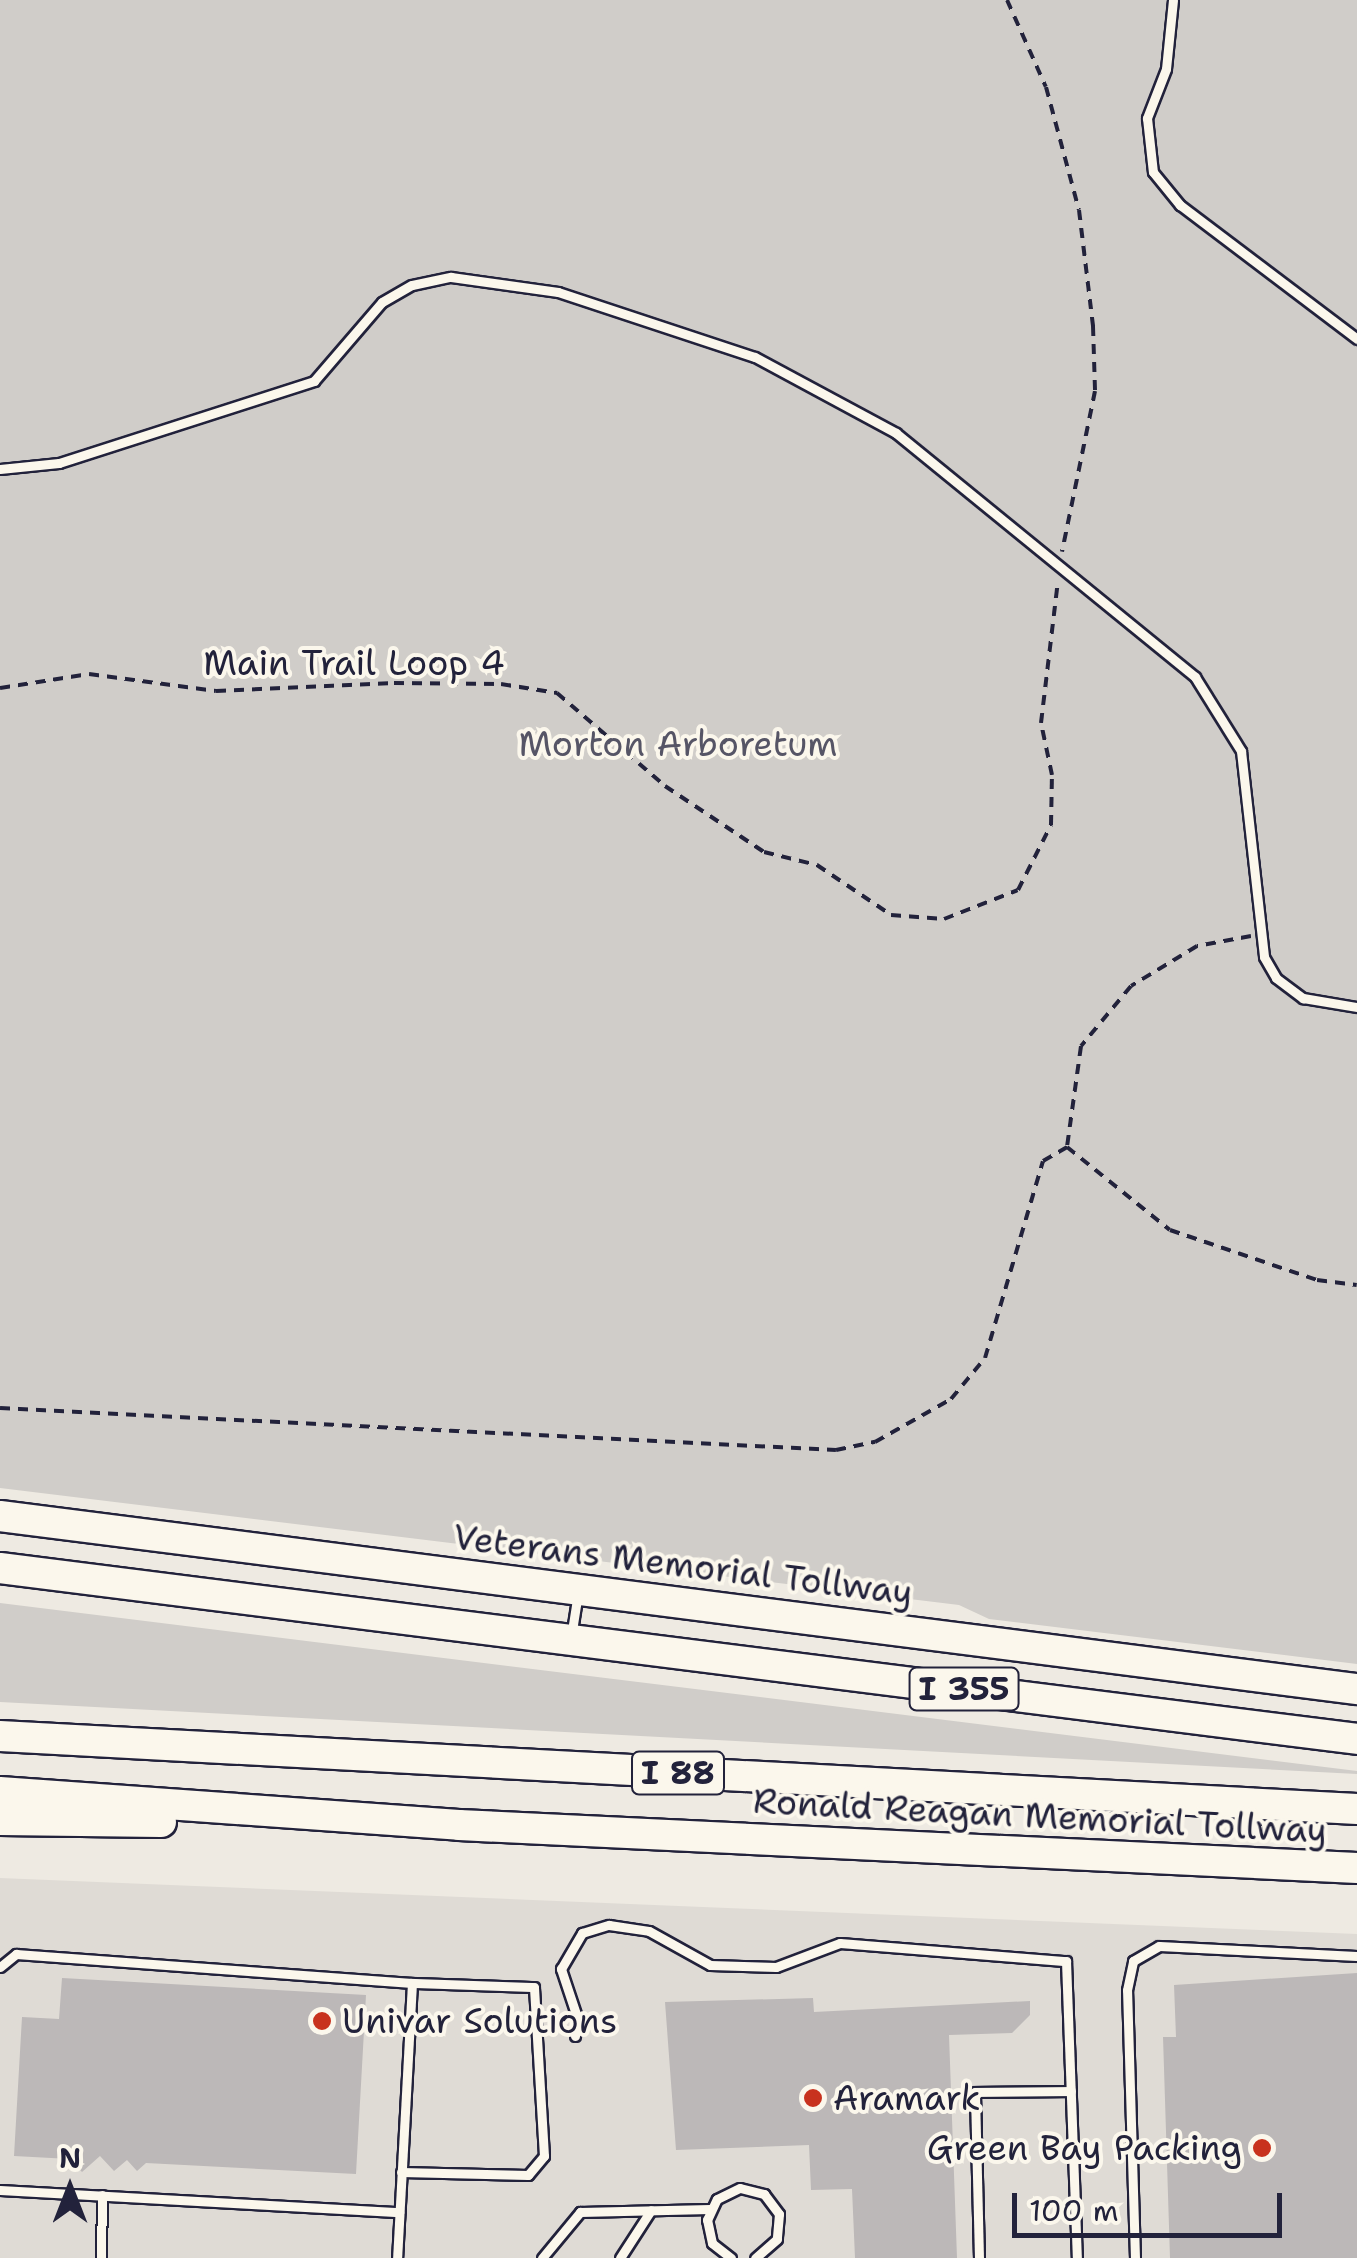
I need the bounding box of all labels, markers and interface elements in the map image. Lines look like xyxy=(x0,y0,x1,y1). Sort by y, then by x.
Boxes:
street label: Main Trail Loop 4 xyxy=(203,642,505,684)
park label: Morton Arboretum xyxy=(519,723,837,765)
street label: Veterans Memorial Tollway xyxy=(451,1516,915,1614)
road number: I 355 xyxy=(906,1662,1022,1716)
road number: I 88 xyxy=(630,1746,726,1800)
street label: Ronald Reagan Memorial Tollway xyxy=(752,1780,1328,1852)
place label: Univar Solutions xyxy=(342,2000,617,2042)
marker: Univar Solutions xyxy=(311,2010,333,2032)
place label: Aramark xyxy=(833,2077,981,2119)
marker: Aramark xyxy=(802,2087,824,2109)
place label: Green Bay Packing xyxy=(927,2127,1242,2169)
marker: Green Bay Packing xyxy=(1251,2137,1273,2159)
north arrow xyxy=(20,2138,120,2238)
text: N xyxy=(59,2139,81,2177)
scale bar xyxy=(1017,2173,1287,2235)
text: 100 m xyxy=(1029,2190,1119,2231)

